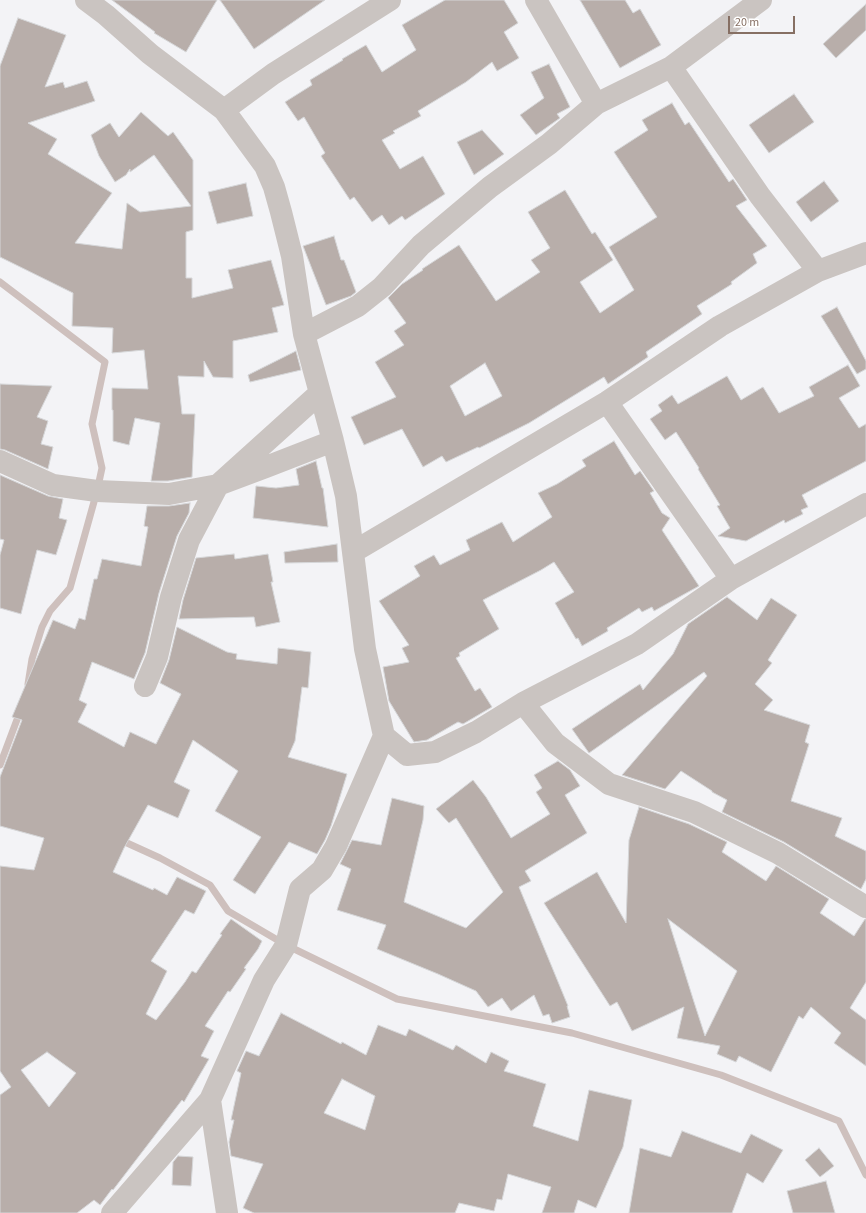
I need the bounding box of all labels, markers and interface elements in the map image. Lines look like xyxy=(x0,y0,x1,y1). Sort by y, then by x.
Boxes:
scale bar xyxy=(730,8,797,34)
text: 20 m xyxy=(735,14,759,31)

